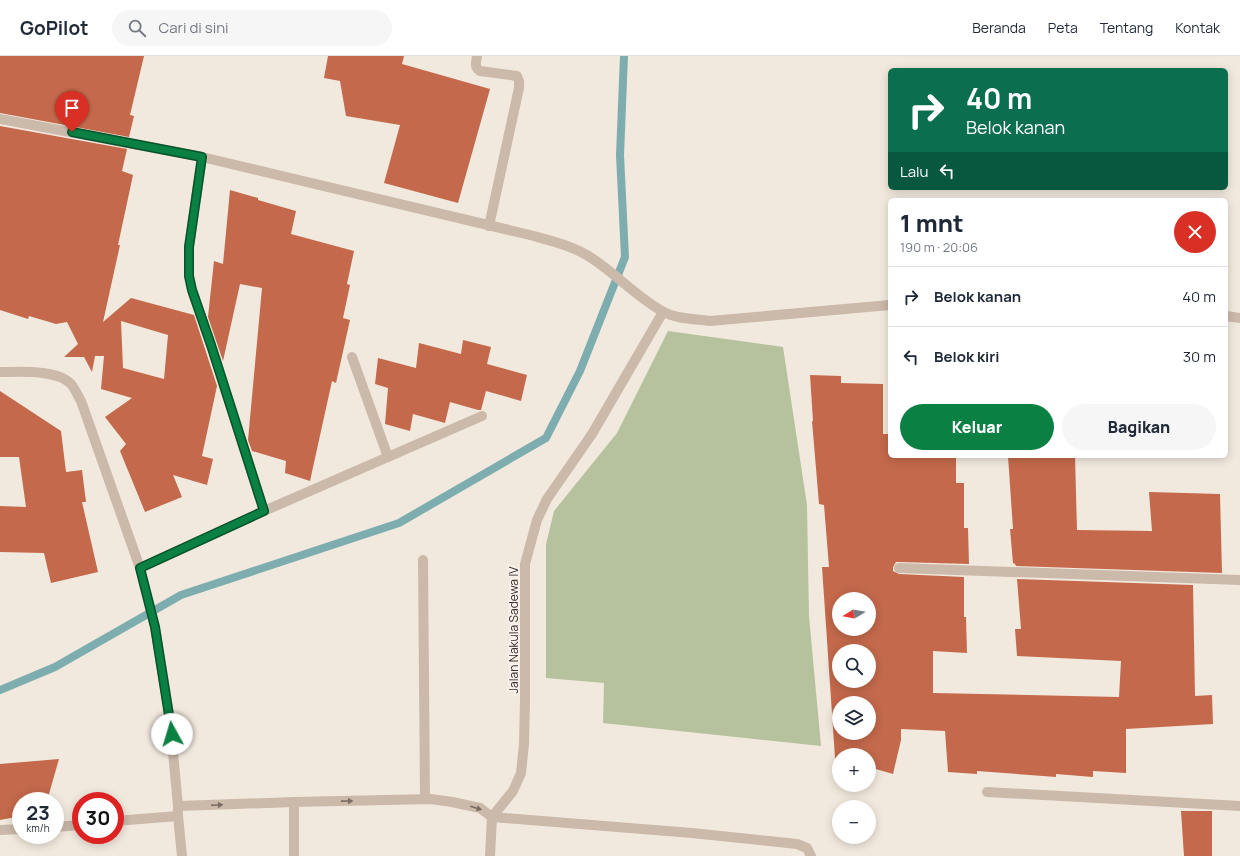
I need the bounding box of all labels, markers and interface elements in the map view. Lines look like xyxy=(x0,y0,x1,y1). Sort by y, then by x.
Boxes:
search box xyxy=(112,10,392,46)
text: GoPilot xyxy=(20,15,88,41)
icon: search xyxy=(126,17,148,39)
text: Cari di sini xyxy=(158,17,229,38)
text: Beranda xyxy=(972,18,1026,37)
text: Peta xyxy=(1048,18,1078,37)
text: Tentang xyxy=(1100,18,1153,37)
text: Kontak xyxy=(1175,18,1220,37)
text: 40 m xyxy=(966,79,1032,117)
icon: right xyxy=(900,84,952,136)
pin xyxy=(55,91,89,132)
icon: arrive xyxy=(61,97,83,119)
text: Belok kanan xyxy=(966,115,1065,139)
icon: left xyxy=(936,160,958,182)
text: Lalu xyxy=(900,161,928,182)
text: 1 mnt xyxy=(900,206,964,239)
button: close xyxy=(1174,211,1216,253)
text: 190 m · 20:06 xyxy=(900,238,978,256)
icon: right xyxy=(900,286,922,308)
text: Belok kanan xyxy=(934,286,1021,307)
text: 40 m xyxy=(1182,286,1216,307)
icon: left xyxy=(900,346,922,368)
text: Belok kiri xyxy=(934,346,1000,367)
text: 30 m xyxy=(1183,346,1216,367)
button: Keluar xyxy=(900,404,1054,450)
button: Bagikan xyxy=(1062,404,1216,450)
street label: Jalan Nakula Sadewa IV xyxy=(505,566,522,693)
north arrow xyxy=(832,592,876,636)
map controls xyxy=(832,592,876,844)
button: search xyxy=(832,644,876,688)
button: layers xyxy=(832,696,876,740)
position arrow xyxy=(151,713,193,755)
button: + xyxy=(832,748,876,792)
speed limit sign: 30 xyxy=(72,792,124,844)
one-way arrow xyxy=(341,798,354,804)
text: 23 xyxy=(26,799,50,826)
button: − xyxy=(832,800,876,844)
one-way arrow xyxy=(211,801,223,808)
one-way arrow xyxy=(470,805,482,811)
text: km/h xyxy=(26,821,50,835)

